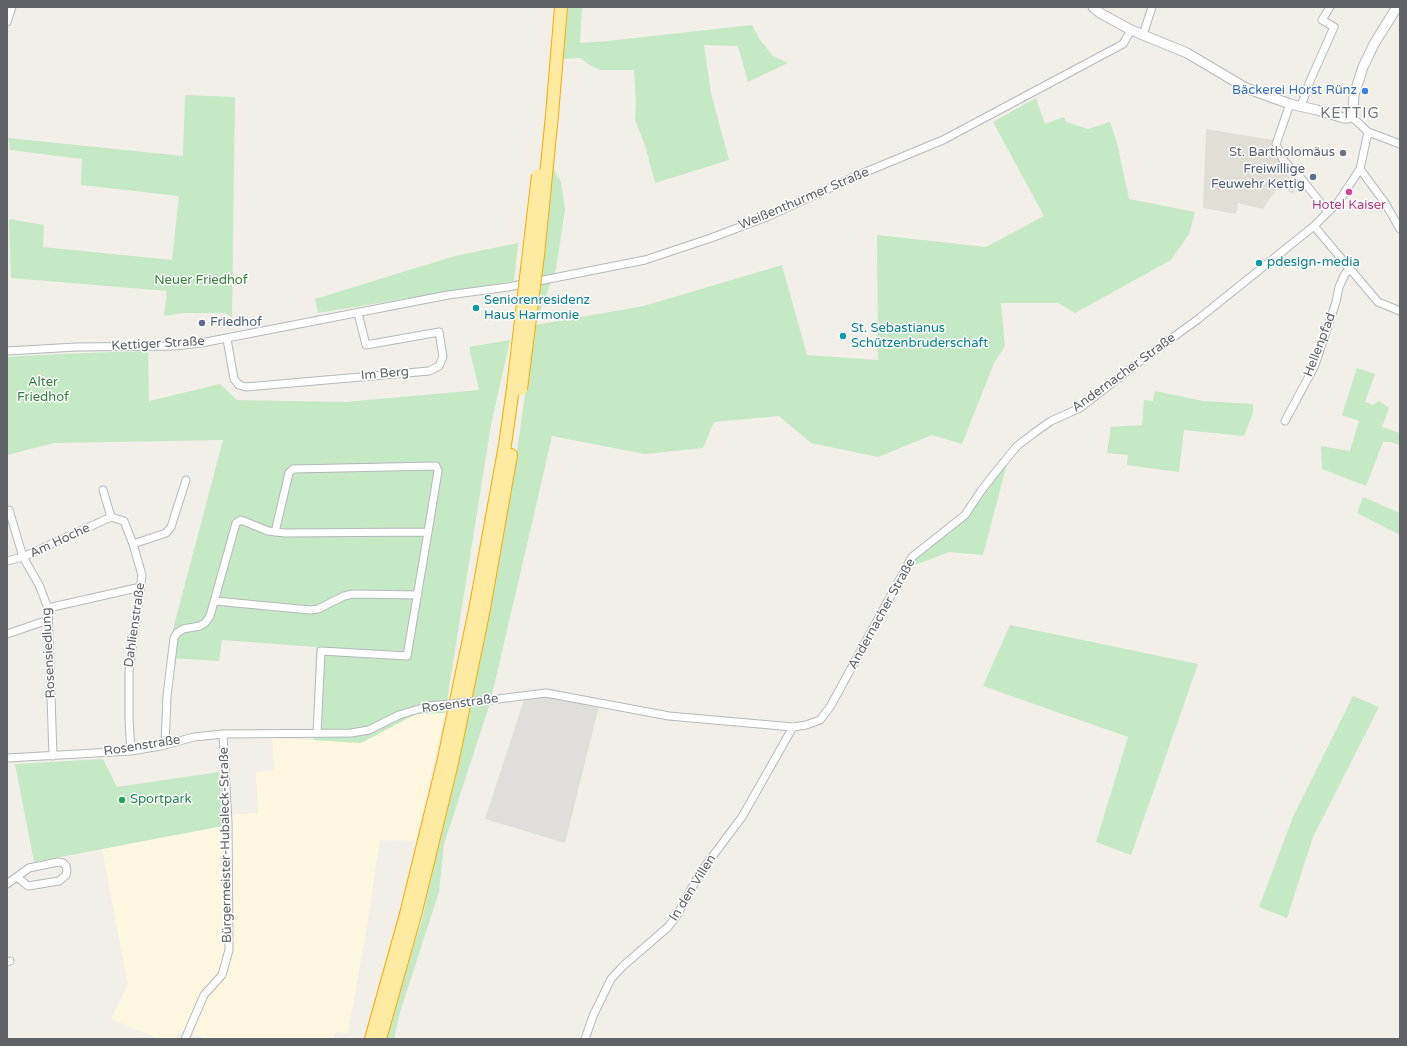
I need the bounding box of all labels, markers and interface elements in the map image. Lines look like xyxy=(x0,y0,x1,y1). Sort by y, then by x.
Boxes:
place label: Bäckerei Horst Rünz xyxy=(1232,83,1357,99)
marker: Bäckerei Horst Rünz xyxy=(1360,86,1370,96)
district label: KETTIG xyxy=(1320,105,1380,123)
place label: St. Bartholomäus xyxy=(1229,145,1335,161)
marker: St. Bartholomäus xyxy=(1338,148,1348,158)
place label: Freiwillige Feuwehr Kettig xyxy=(1211,162,1305,193)
street label: Weißenthurmer Straße xyxy=(737,165,871,233)
marker: Freiwillige Feuwehr Kettig xyxy=(1308,172,1318,182)
marker: Hotel Kaiser xyxy=(1344,187,1354,197)
place label: Hotel Kaiser xyxy=(1312,198,1386,214)
place label: pdesign-media xyxy=(1267,255,1360,271)
marker: pdesign-media xyxy=(1254,258,1264,268)
park label: Neuer Friedhof xyxy=(154,273,248,289)
place label: Seniorenresidenz Haus Harmonie xyxy=(484,293,590,324)
marker: Seniorenresidenz Haus Harmonie xyxy=(471,303,481,313)
street label: Hellenpfad xyxy=(1301,311,1339,379)
place label: Friedhof xyxy=(210,315,262,331)
marker: Friedhof xyxy=(197,318,207,328)
place label: St. Sebastianus Schützenbruderschaft xyxy=(851,321,988,352)
street label: Andernacher Straße xyxy=(1069,330,1179,416)
marker: St. Sebastianus Schützenbruderschaft xyxy=(838,331,848,341)
street label: Kettiger Straße xyxy=(111,334,205,354)
street label: Im Berg xyxy=(360,364,410,384)
park label: Alter Friedhof xyxy=(17,375,69,406)
street label: Am Hoche xyxy=(27,520,93,562)
street label: Andernacher Straße xyxy=(845,556,919,672)
street label: Dahlienstraße xyxy=(121,582,149,668)
street label: Rosensiedlung xyxy=(39,607,59,699)
street label: Rosenstraße xyxy=(421,691,499,717)
street label: Rosenstraße xyxy=(103,732,181,760)
street label: Bürgermeister-Hubaleck-Straße xyxy=(216,747,236,943)
place label: Sportpark xyxy=(130,792,192,808)
marker: Sportpark xyxy=(117,795,127,805)
street label: In den Villen xyxy=(666,852,720,924)

